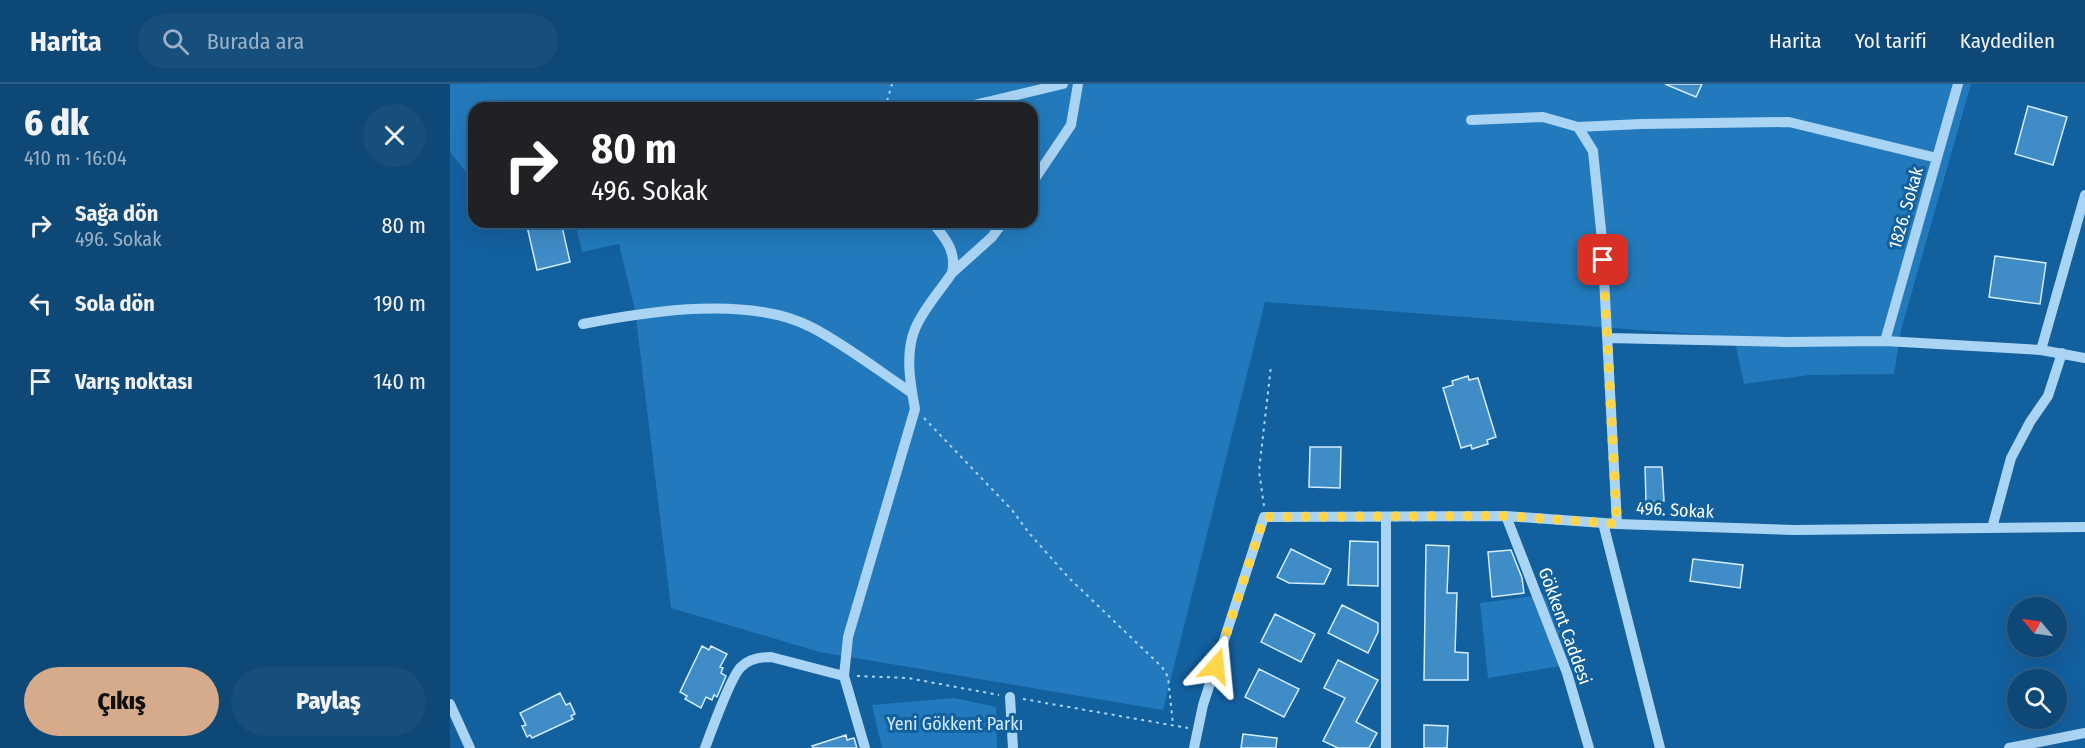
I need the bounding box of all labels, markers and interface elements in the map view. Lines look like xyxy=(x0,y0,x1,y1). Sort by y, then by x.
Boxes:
search box xyxy=(138,14,558,68)
text: Harita xyxy=(30,25,102,58)
icon: search xyxy=(159,25,192,58)
text: Burada ara xyxy=(207,28,304,55)
text: Harita xyxy=(1769,28,1822,54)
text: Yol tarifi xyxy=(1855,28,1927,54)
text: Kaydedilen xyxy=(1960,28,2055,54)
text: 6 dk xyxy=(24,101,89,145)
button: close xyxy=(363,104,426,167)
text: 80 m xyxy=(591,124,677,174)
icon: right xyxy=(492,126,570,204)
text: 410 m · 16:04 xyxy=(24,146,127,170)
street label: 1826. Sokak xyxy=(1884,164,1928,252)
text: 496. Sokak xyxy=(591,175,708,207)
text: Sağa dön xyxy=(75,200,158,227)
icon: right xyxy=(24,209,57,242)
text: 80 m xyxy=(381,212,426,239)
text: 496. Sokak xyxy=(75,227,161,251)
pin xyxy=(1577,234,1628,285)
icon: arrive xyxy=(1586,243,1619,276)
icon: left xyxy=(24,287,57,320)
text: Sola dön xyxy=(75,290,155,317)
text: 190 m xyxy=(373,290,426,317)
icon: arrive xyxy=(24,365,57,398)
text: Varış noktası xyxy=(75,368,193,395)
text: 140 m xyxy=(373,368,426,395)
street label: 496. Sokak xyxy=(1636,497,1715,523)
street label: Gökkent Caddesi xyxy=(1534,564,1596,688)
north arrow xyxy=(2007,597,2067,657)
map controls xyxy=(2007,597,2067,729)
position arrow xyxy=(1184,634,1248,698)
button: Çıkış xyxy=(24,667,219,736)
button: Paylaş xyxy=(231,667,426,736)
button: search xyxy=(2007,669,2067,729)
park label: Yeni Gökkent Parkı xyxy=(887,713,1023,735)

